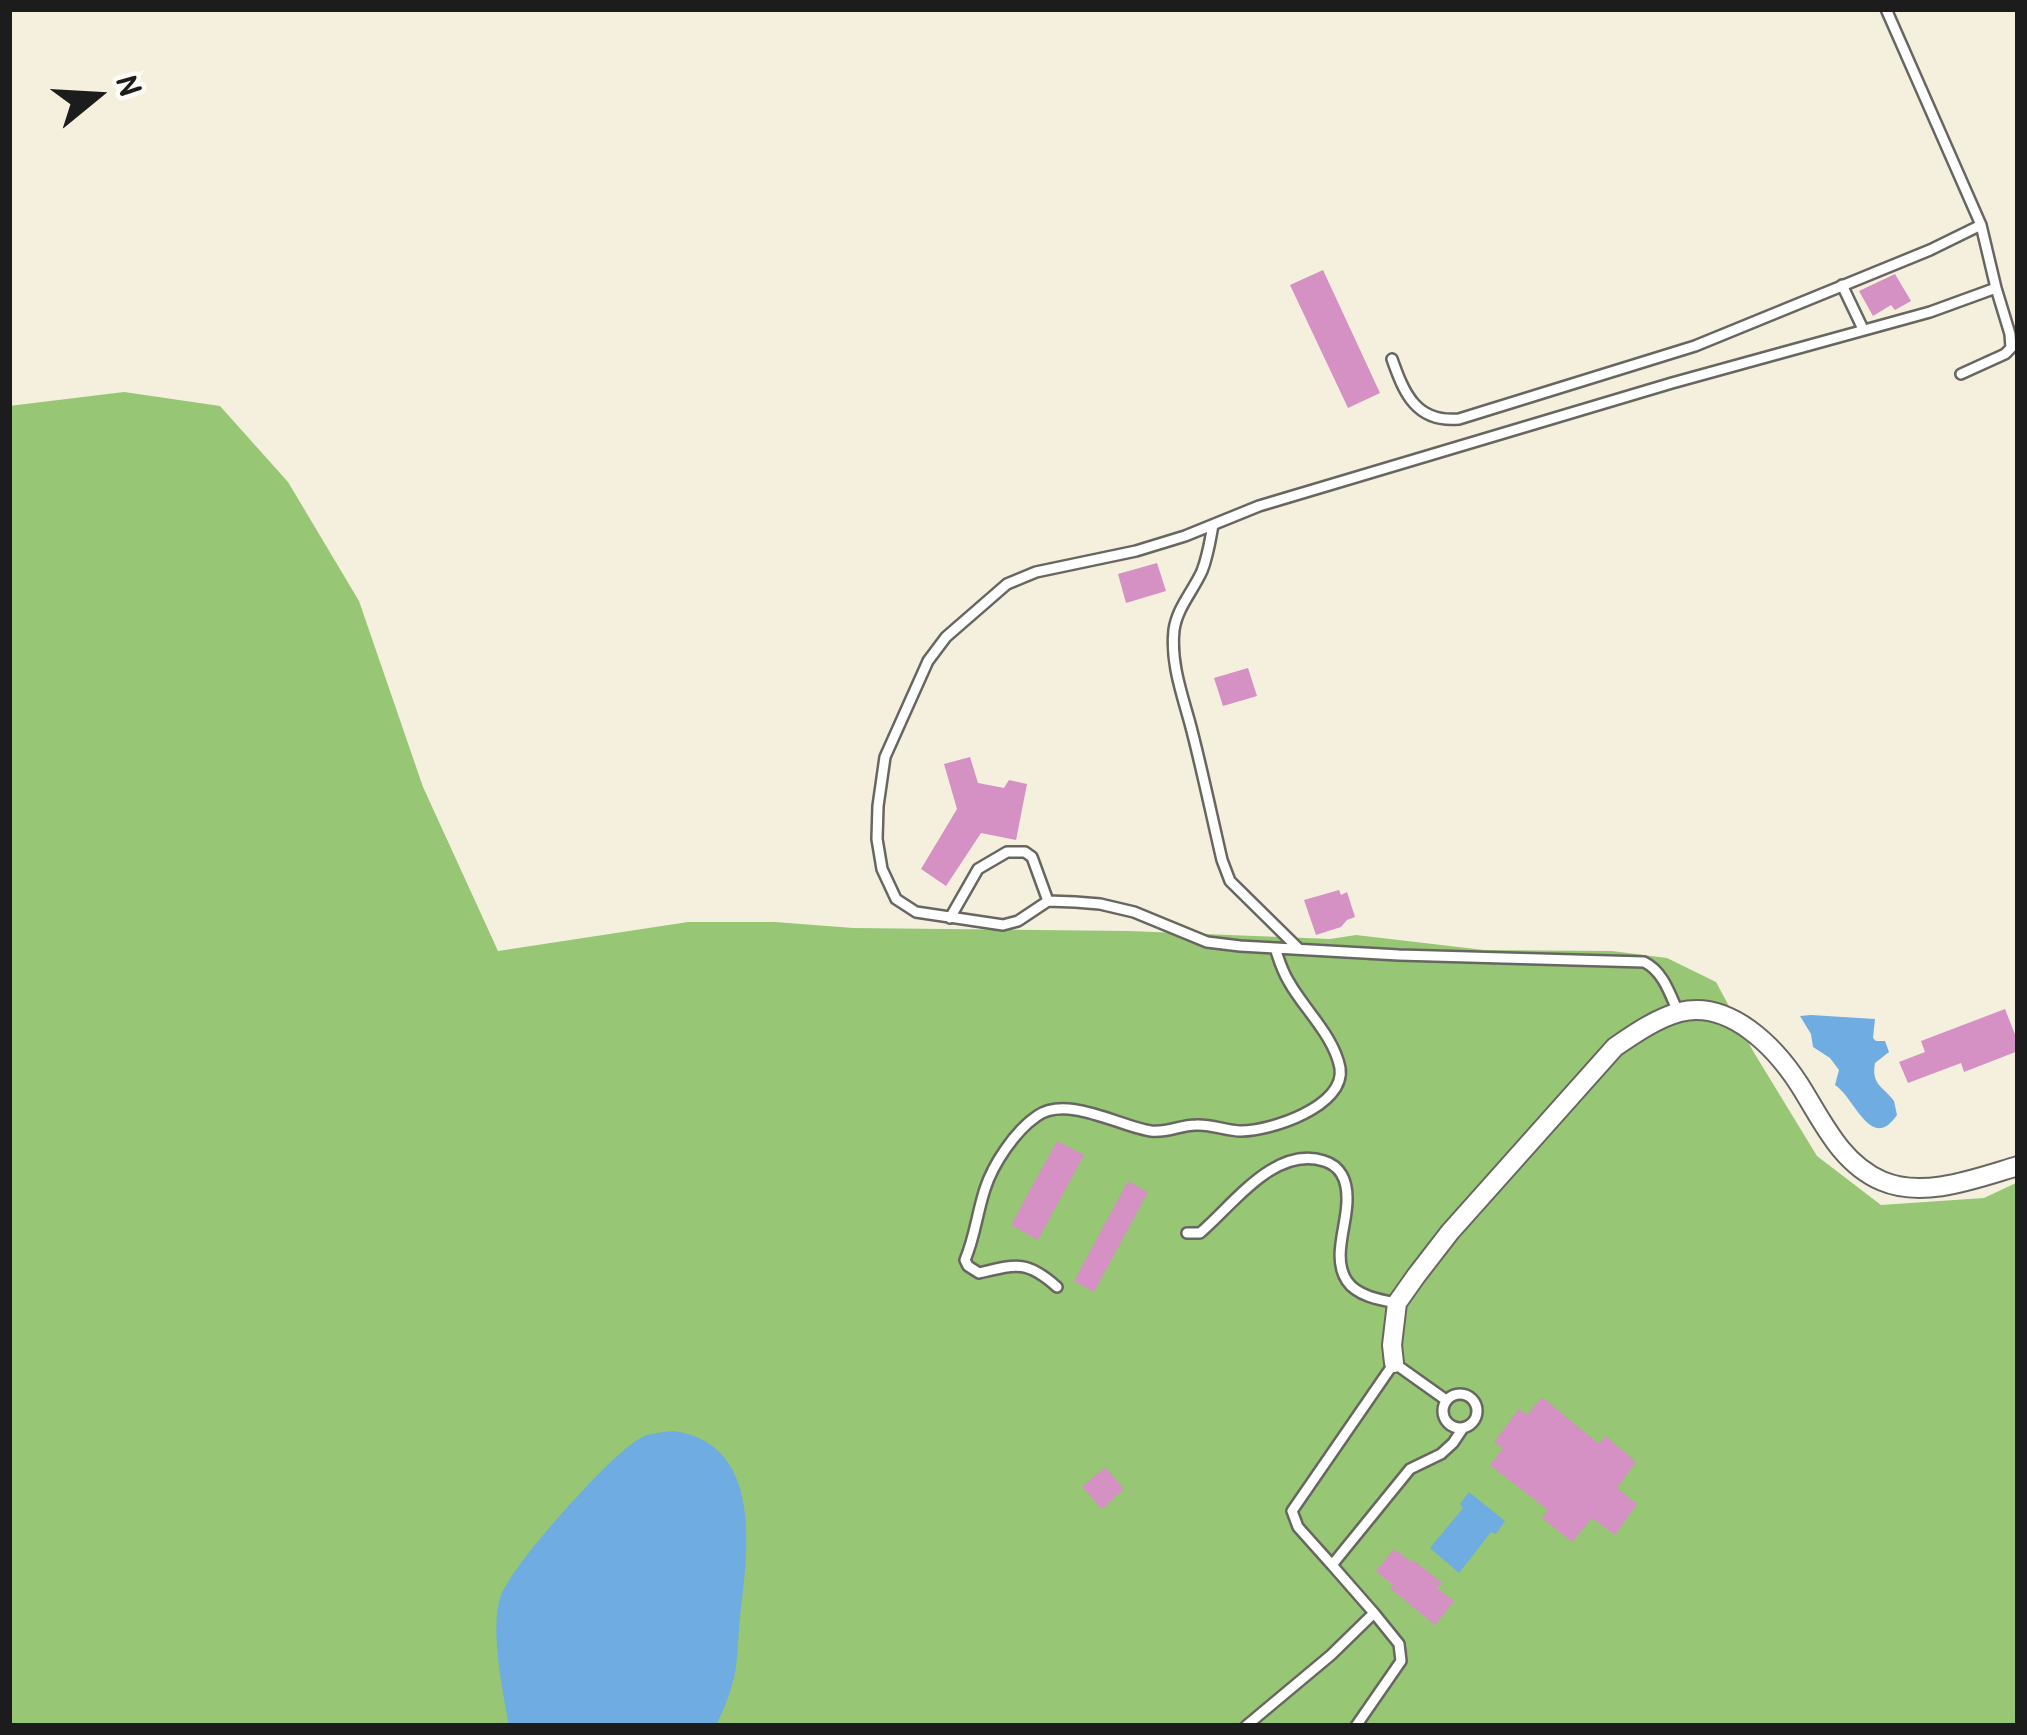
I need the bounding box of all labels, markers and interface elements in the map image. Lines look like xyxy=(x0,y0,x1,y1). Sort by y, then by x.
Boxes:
north arrow xyxy=(36,36,156,156)
text: N xyxy=(107,70,154,100)

